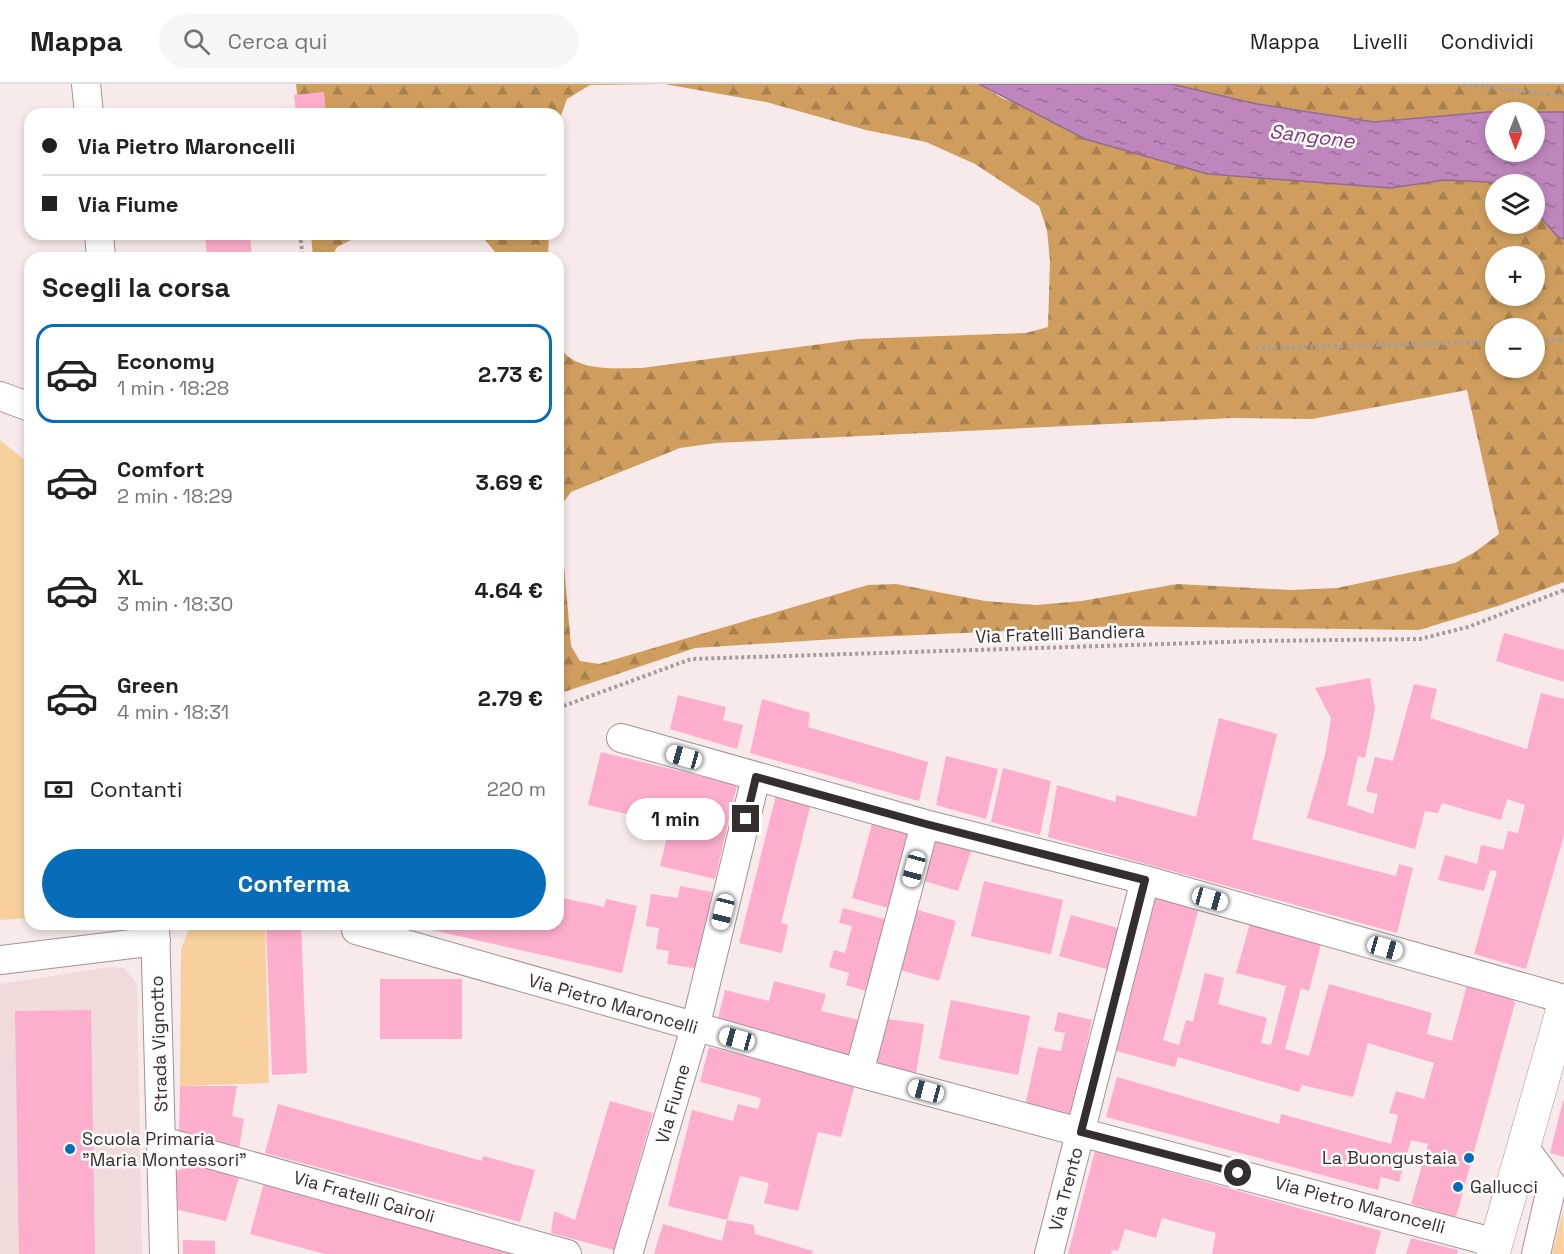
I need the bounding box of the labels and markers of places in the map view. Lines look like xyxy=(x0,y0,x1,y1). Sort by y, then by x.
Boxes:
place label: Scuola Primaria "Maria Montessori" xyxy=(82,1127,247,1171)
marker: Scuola Primaria "Maria Montessori" xyxy=(63,1142,77,1156)
place label: La Buongustaia xyxy=(1322,1146,1457,1169)
marker: La Buongustaia xyxy=(1462,1151,1476,1165)
place label: Gallucci xyxy=(1470,1175,1538,1198)
marker: Gallucci xyxy=(1451,1180,1465,1194)

